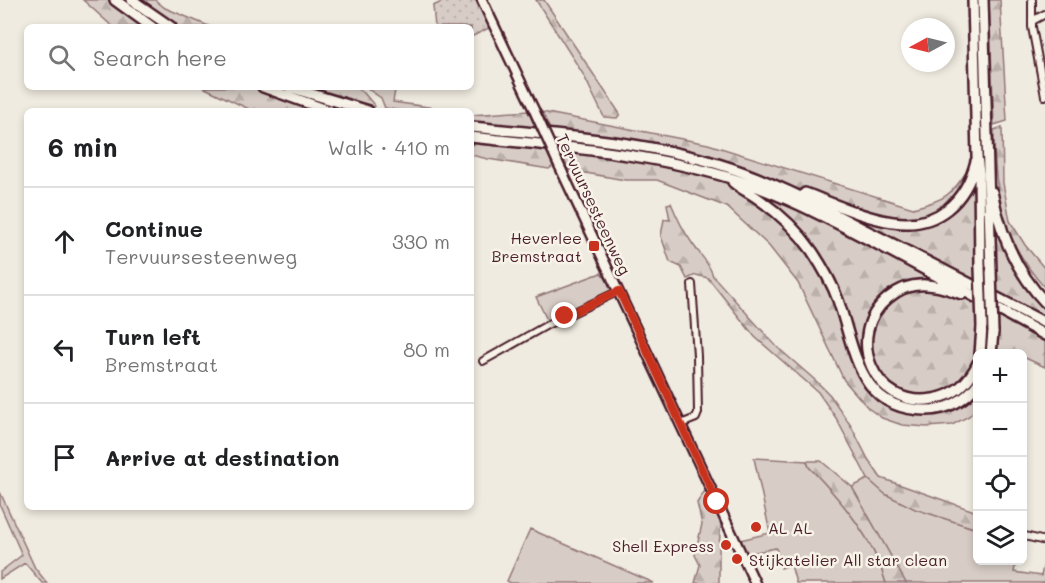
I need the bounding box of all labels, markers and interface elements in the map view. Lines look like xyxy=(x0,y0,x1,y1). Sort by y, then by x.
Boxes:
north arrow xyxy=(901,18,955,72)
search box xyxy=(24,24,474,90)
icon: search xyxy=(45,41,78,74)
text: Search here xyxy=(93,43,227,72)
text: 6 min xyxy=(48,130,117,164)
street label: Tervuursesteenweg xyxy=(552,130,636,278)
text: Walk · 410 m xyxy=(327,134,450,160)
text: Continue xyxy=(105,214,203,243)
icon: ahead xyxy=(48,225,81,258)
place label: Heverlee Bremstraat xyxy=(492,227,582,266)
text: 330 m xyxy=(392,228,450,254)
marker: Heverlee Bremstraat xyxy=(587,239,601,253)
text: Tervuursesteenweg xyxy=(105,243,297,269)
route end xyxy=(551,302,577,328)
text: Turn left xyxy=(105,322,201,351)
icon: left xyxy=(48,333,81,366)
text: 80 m xyxy=(403,336,450,362)
map controls xyxy=(973,349,1027,565)
button: + xyxy=(973,349,1027,403)
text: Bremstraat xyxy=(105,351,218,377)
button: − xyxy=(973,403,1027,457)
icon: arrive xyxy=(48,441,81,474)
text: Arrive at destination xyxy=(105,443,340,472)
button: locate xyxy=(973,457,1027,511)
route start xyxy=(703,488,729,514)
button: layers xyxy=(973,511,1027,565)
place label: AL AL xyxy=(768,517,813,538)
marker: AL AL xyxy=(749,520,763,534)
place label: Shell Express xyxy=(612,535,714,556)
marker: Shell Express xyxy=(719,538,733,552)
place label: Stijkatelier All star clean xyxy=(749,549,947,570)
marker: Stijkatelier All star clean xyxy=(730,552,744,566)

